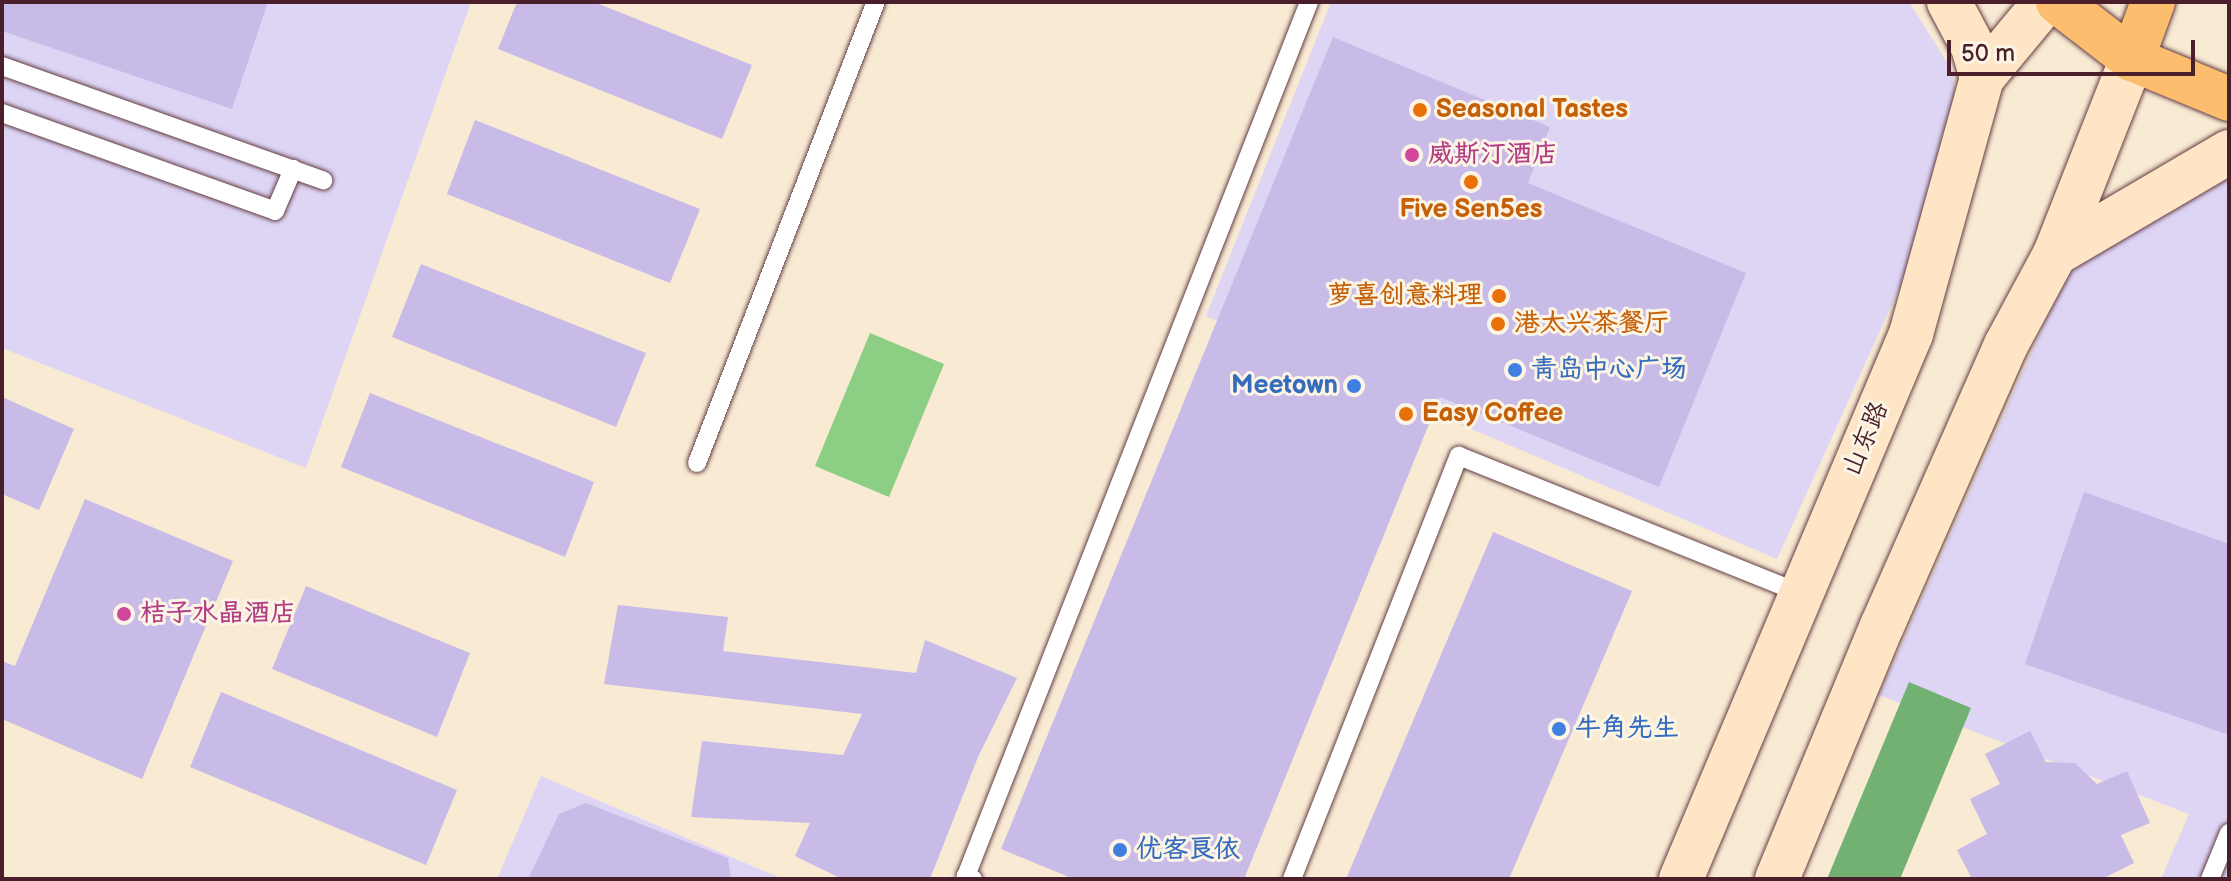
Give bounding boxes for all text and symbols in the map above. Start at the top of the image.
scale bar [1951,24,2199,74]
text: 50 m [1961,39,2015,68]
place label: Seasonal Tastes [1436,94,1628,126]
marker: Seasonal Tastes [1411,101,1429,119]
place label: 威斯汀酒店 [1428,139,1558,171]
marker: 威斯汀酒店 [1403,146,1421,164]
marker: Five Sen5es [1462,173,1480,191]
place label: Five Sen5es [1399,194,1543,226]
place label: 萝喜创意料理 [1327,280,1483,312]
marker: 萝喜创意料理 [1490,287,1508,305]
place label: 港太兴茶餐厅 [1514,308,1670,340]
marker: 港太兴茶餐厅 [1489,315,1507,333]
place label: 青岛中心广场 [1531,354,1687,386]
marker: 青岛中心广场 [1506,361,1524,379]
place label: Meetown [1231,370,1338,402]
marker: Meetown [1345,377,1363,395]
street label: 山东路 [1836,397,1896,481]
place label: Easy Coffee [1422,398,1564,430]
marker: Easy Coffee [1397,405,1415,423]
place label: 桔子水晶酒店 [140,598,296,630]
marker: 桔子水晶酒店 [115,605,133,623]
place label: 牛角先生 [1575,713,1679,745]
marker: 牛角先生 [1550,720,1568,738]
place label: 优客良依 [1136,834,1240,866]
marker: 优客良依 [1111,841,1129,859]

